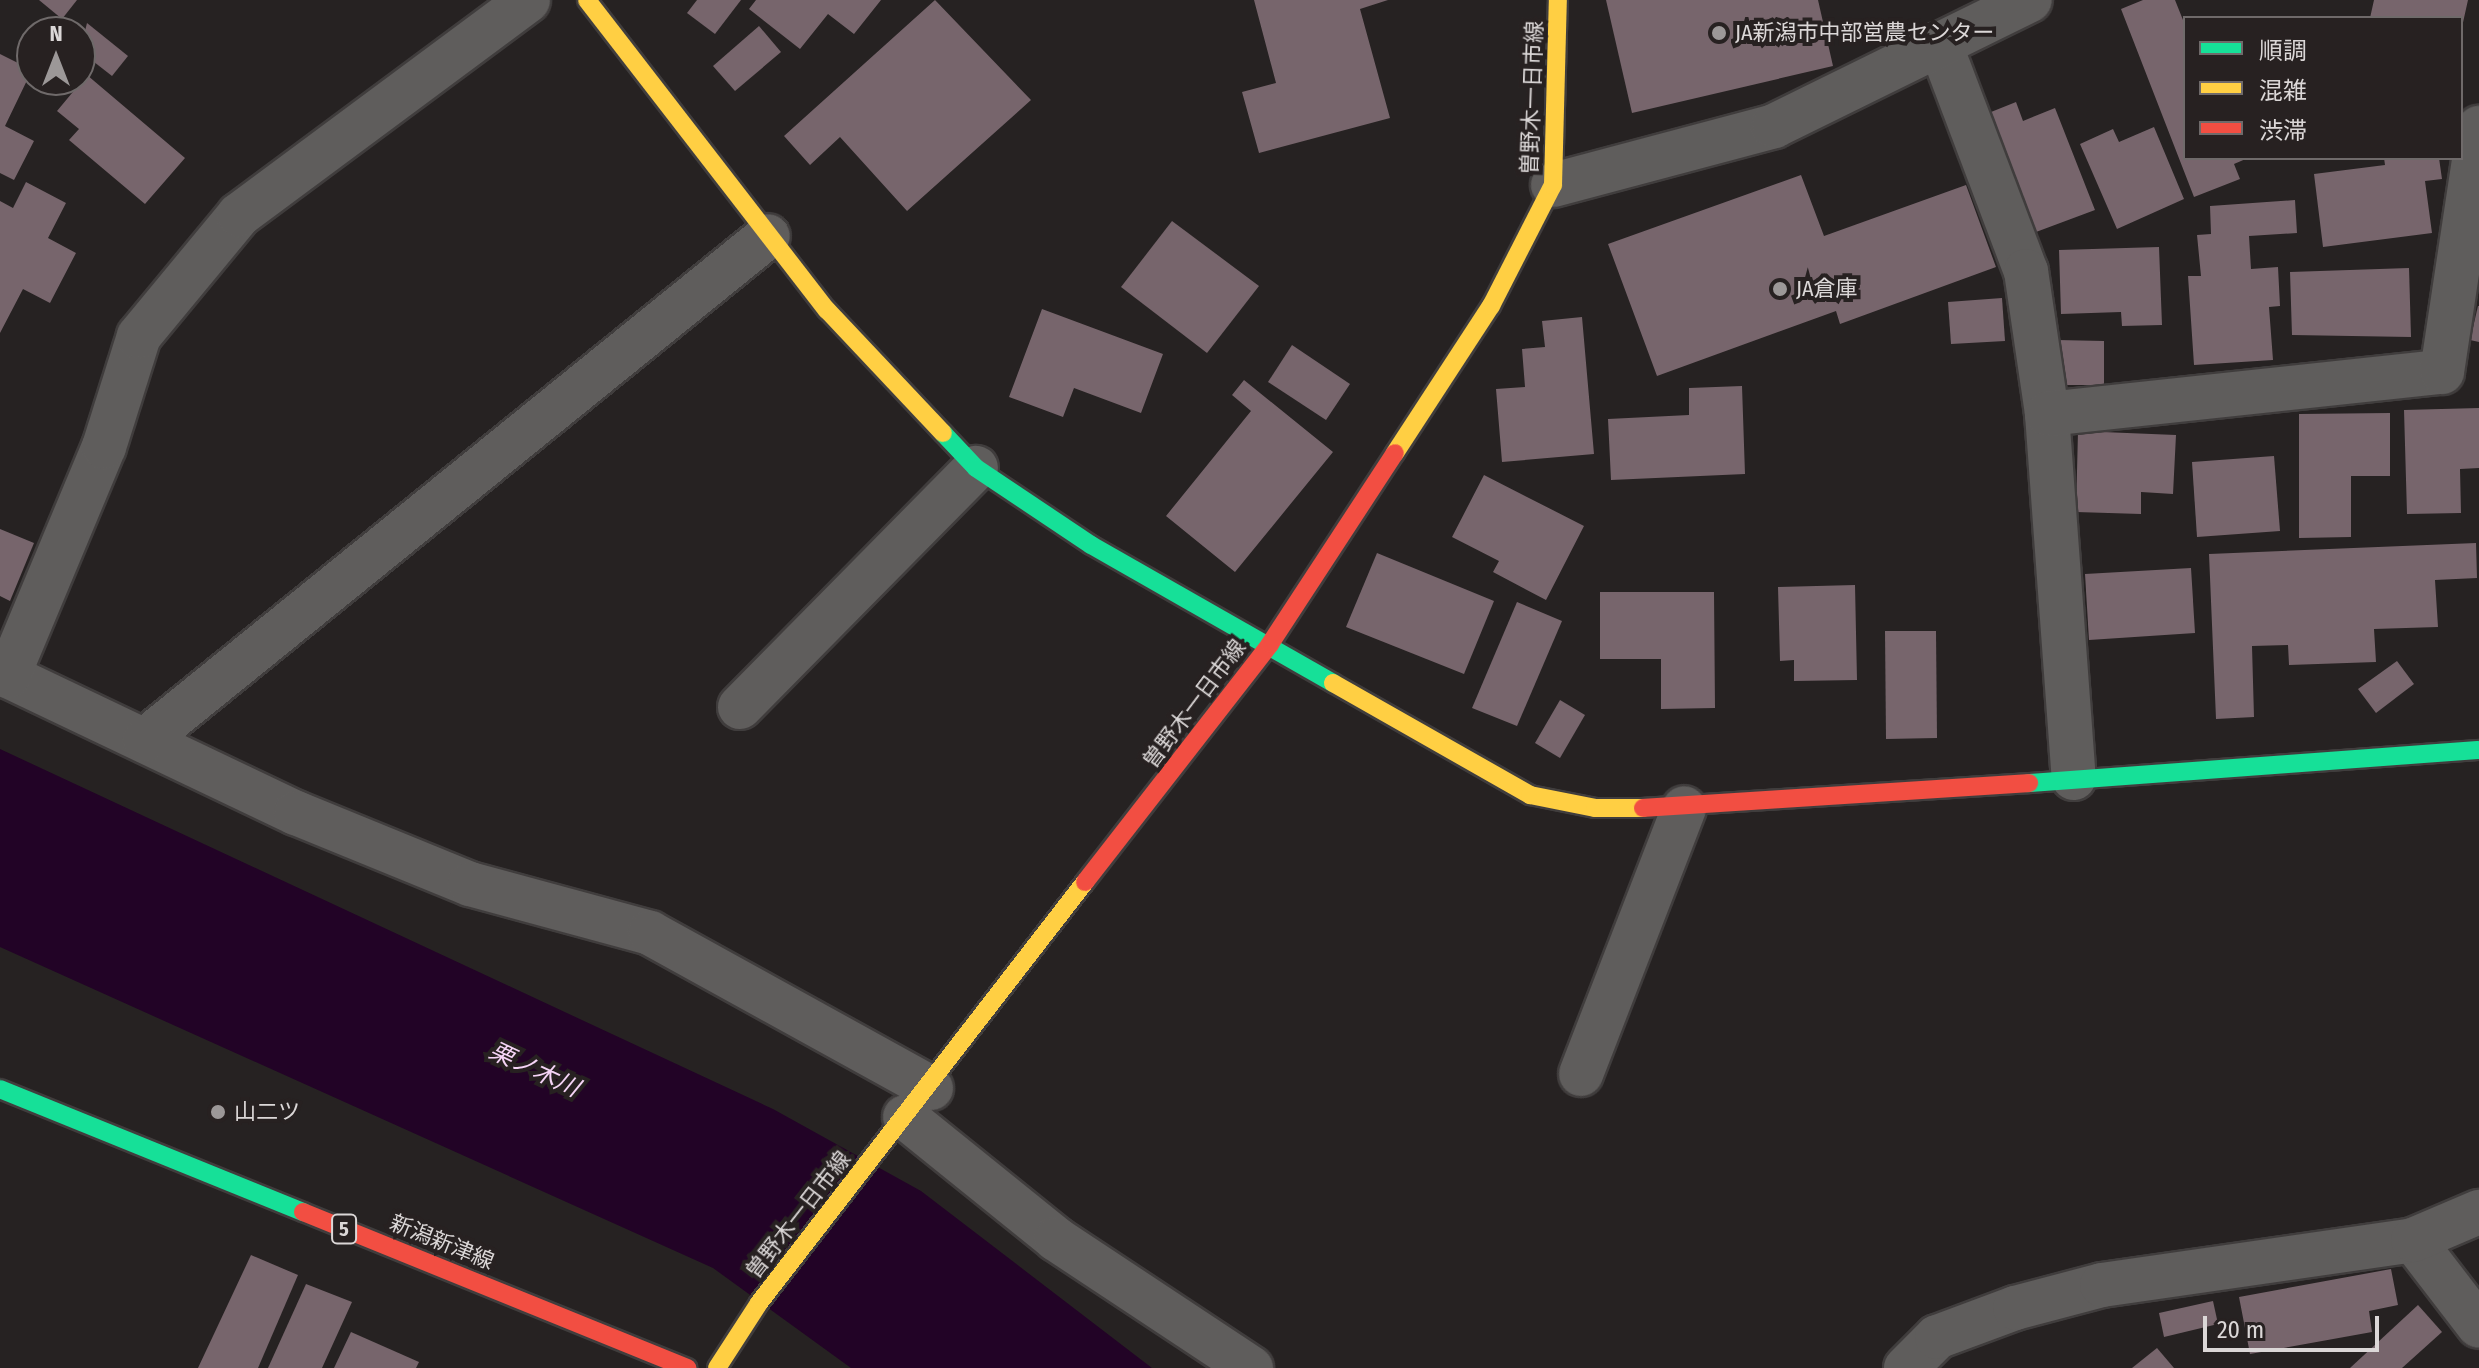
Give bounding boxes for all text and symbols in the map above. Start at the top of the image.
north arrow [16,16,96,96]
legend [2183,16,2463,160]
text: N [49,20,63,47]
place label: JA新潟市中部営農センター [1735,20,1995,46]
street label: 曽野木一日市線 [1516,21,1548,175]
marker: JA新潟市中部営農センター [1710,24,1728,42]
text: 順調 [2259,37,2307,65]
text: 混雑 [2259,77,2307,105]
text: 渋滞 [2259,117,2307,145]
place label: JA倉庫 [1796,276,1858,302]
marker: JA倉庫 [1771,280,1789,298]
street label: 曽野木一日市線 [1137,635,1251,773]
water label: 栗ノ木川 [484,1037,584,1103]
place label: 山二ツ [234,1099,300,1125]
marker: 山二ツ [209,1103,227,1121]
street label: 曽野木一日市線 [740,1146,856,1284]
street label: 新潟新津線 [386,1209,498,1275]
road number: 5 [330,1213,358,1245]
scale bar [2207,1300,2383,1350]
text: 20 m [2217,1316,2264,1344]

